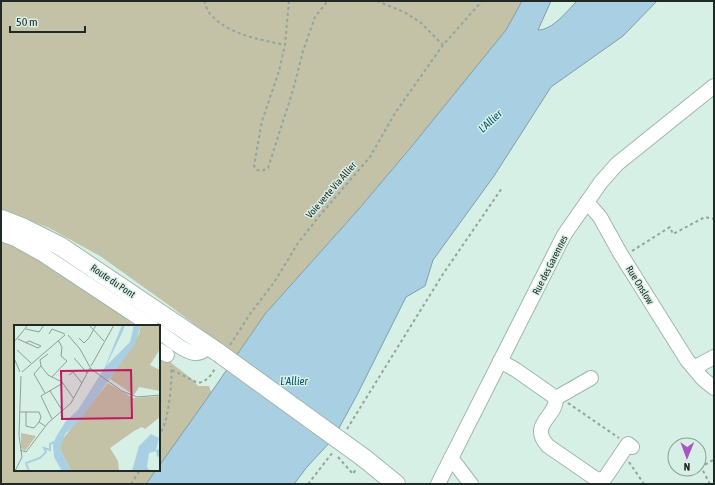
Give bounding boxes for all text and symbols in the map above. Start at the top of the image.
scale bar [10,8,85,34]
text: 50 m [16,15,38,29]
water label: L'Allier [476,107,505,135]
street label: Voie verte Via Allier [304,159,359,220]
street label: Rue des Garennes [530,233,570,297]
street label: Route du Pont [89,262,137,300]
street label: Rue Onslow [624,264,656,306]
inset map [14,325,160,471]
water label: L'Allier [280,375,309,387]
north arrow [667,437,707,477]
text: N [683,461,690,473]

